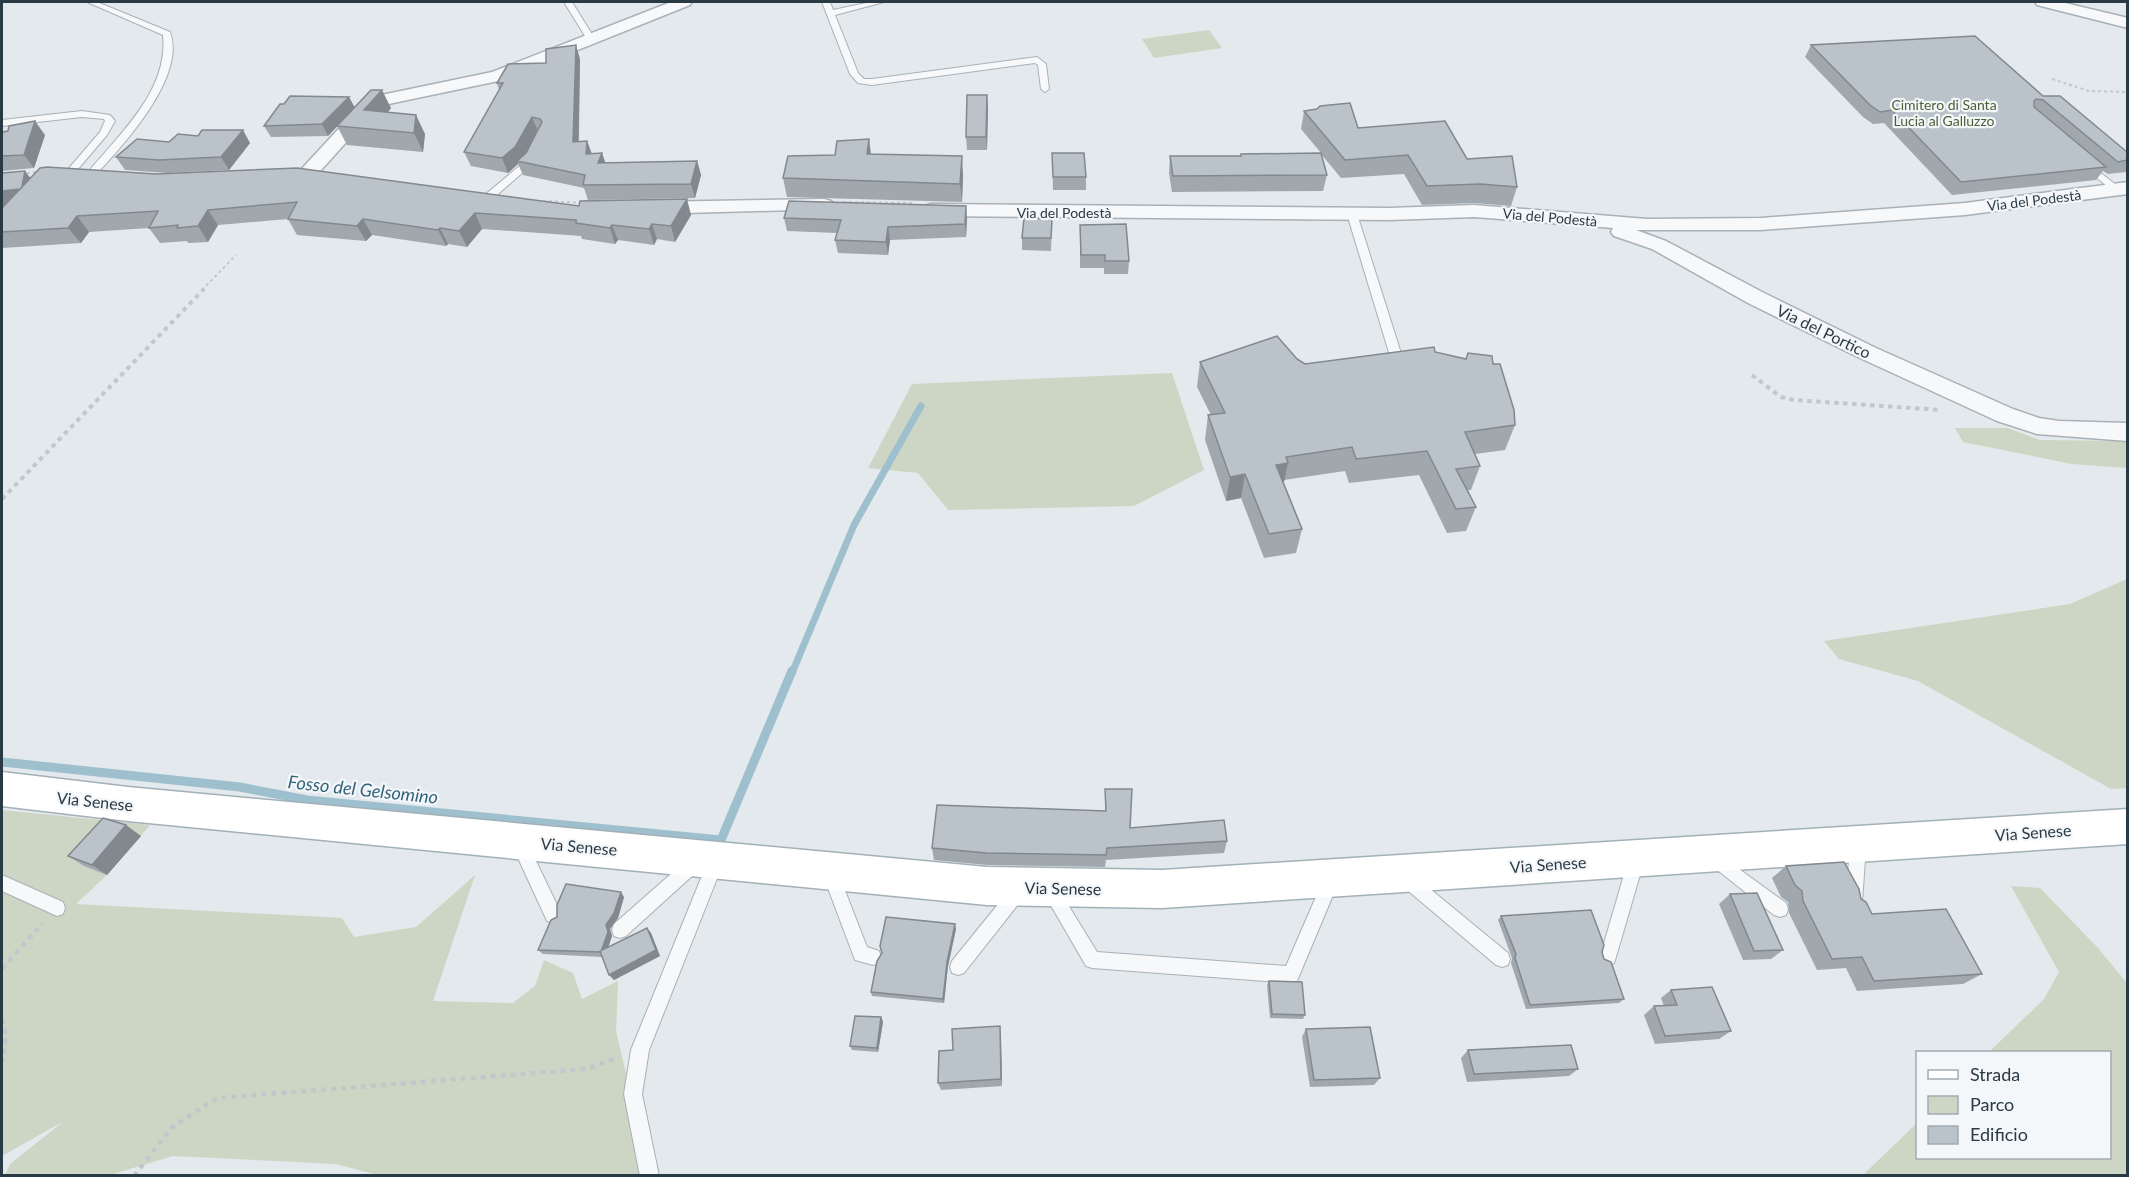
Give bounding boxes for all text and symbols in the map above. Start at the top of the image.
park label: Cimitero di Santa Lucia al Galluzzo [1891,96,1997,129]
street label: Via del Podestà [1986,186,2082,214]
street label: Via del Podestà [1017,204,1111,221]
street label: Via del Podestà [1502,204,1598,230]
street label: Via del Portico [1774,300,1874,362]
water label: Fosso del Gelsomino [287,770,439,808]
street label: Via Senese [56,788,134,814]
street label: Via Senese [1994,820,2072,844]
street label: Via Senese [540,833,618,859]
street label: Via Senese [1509,852,1587,876]
street label: Via Senese [1025,878,1101,898]
legend [1916,1051,2111,1159]
text: Strada [1970,1063,2020,1085]
text: Parco [1970,1093,2014,1115]
text: Edificio [1970,1123,2028,1145]

